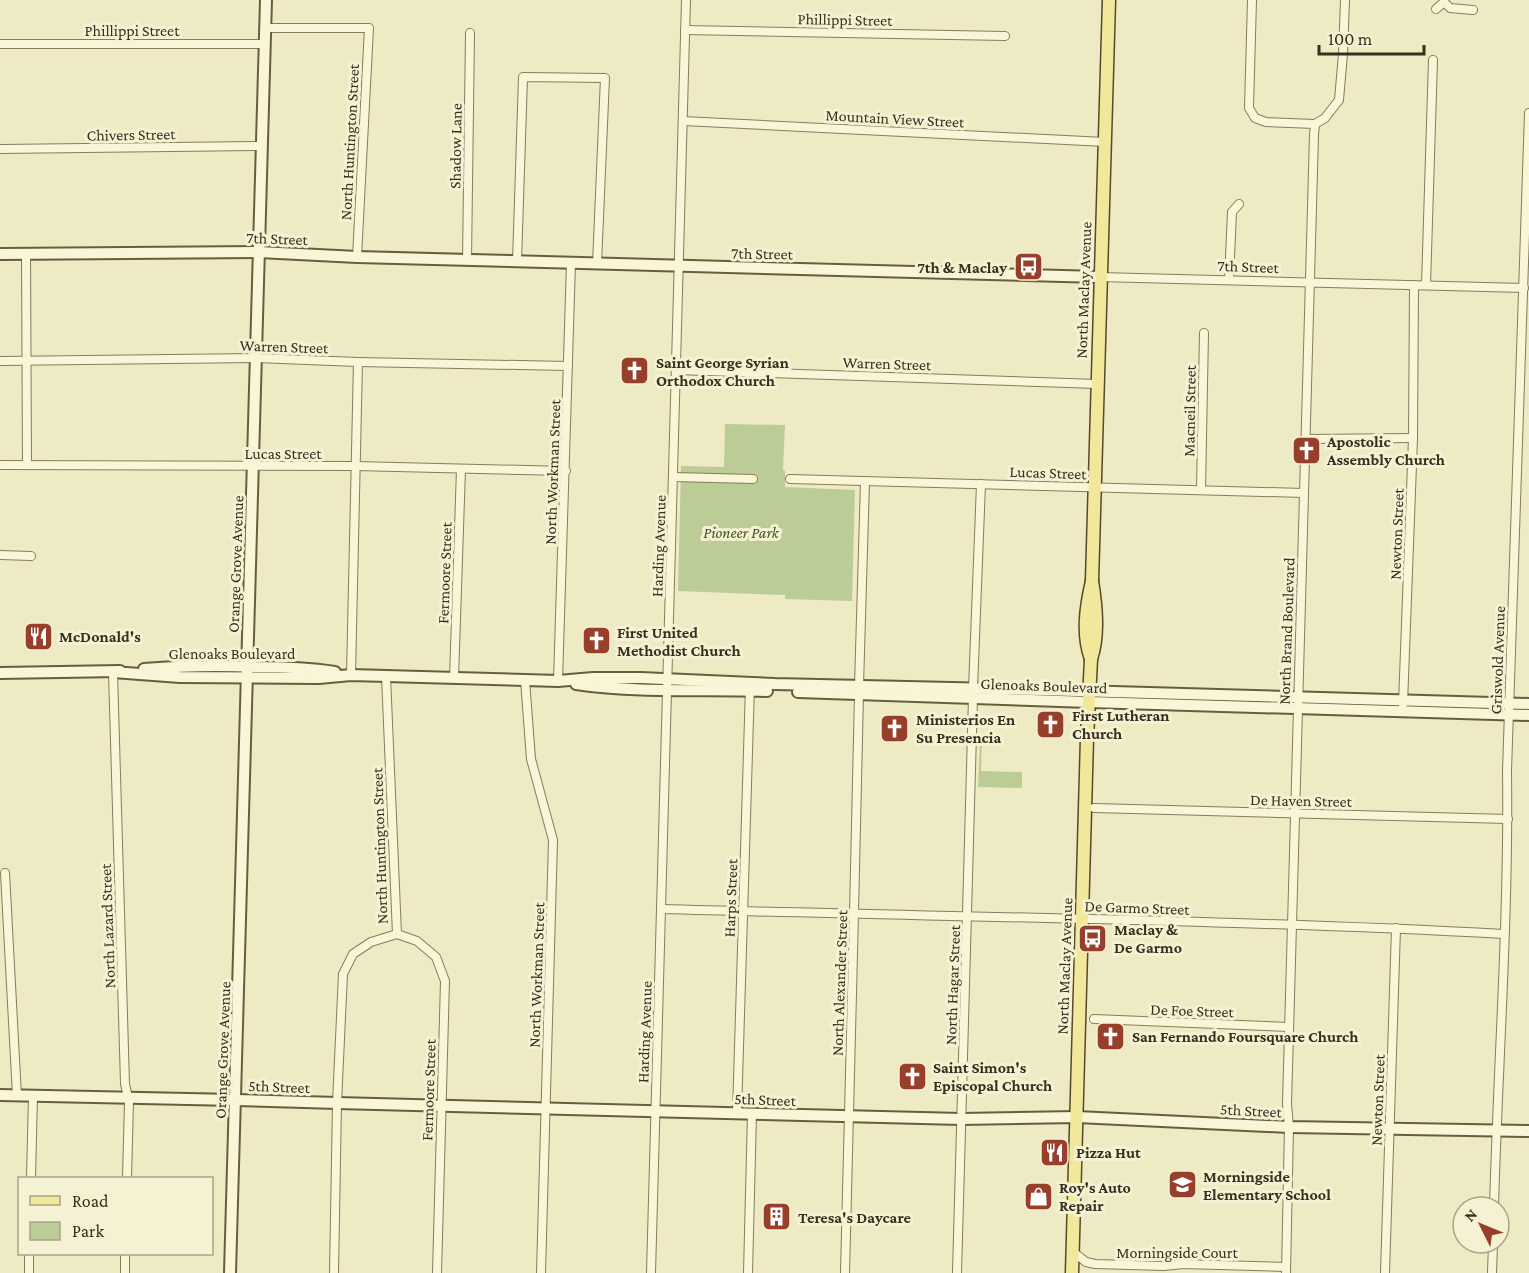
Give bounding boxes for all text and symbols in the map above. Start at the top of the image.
street label: Phillippi Street [797,10,893,30]
scale bar [1319,18,1424,56]
street label: Phillippi Street [85,22,180,40]
text: 100 m [1328,29,1373,49]
street label: North Huntington Street [337,63,363,221]
street label: Shadow Lane [446,103,465,189]
street label: Mountain View Street [825,106,966,131]
street label: Chivers Street [86,125,176,144]
street label: North Maclay Avenue [1073,221,1095,359]
street label: 7th Street [246,229,309,248]
street label: 7th Street [731,244,794,263]
bus stop icon: 7th & Maclay [1012,251,1044,283]
street label: 7th Street [1217,257,1280,276]
place label: 7th & Maclay [917,259,1007,276]
street label: Warren Street [239,336,329,357]
street label: Warren Street [842,353,932,374]
place label: Saint George Syrian Orthodox Church [656,354,789,389]
church icon: Saint George Syrian Orthodox Church [619,355,651,387]
street label: Macneil Street [1180,364,1199,457]
street label: North Workman Street [541,398,564,545]
place label: Apostolic Assembly Church [1326,433,1445,468]
church icon: Apostolic Assembly Church [1290,434,1322,466]
street label: Lucas Street [244,445,322,462]
street label: Lucas Street [1009,463,1088,482]
street label: Newton Street [1386,487,1407,580]
street label: Orange Grove Avenue [225,495,247,633]
street label: Harding Avenue [648,495,670,597]
street label: Fermoore Street [434,521,455,624]
park label: Pioneer Park [703,524,780,541]
street label: North Brand Boulevard [1275,557,1298,705]
street label: Griswold Avenue [1487,605,1508,715]
restaurant icon: McDonald's [22,620,54,652]
place label: First United Methodist Church [617,624,741,659]
church icon: First United Methodist Church [580,625,612,657]
place label: McDonald's [59,628,141,645]
street label: Glenoaks Boulevard [169,645,296,662]
street label: Glenoaks Boulevard [980,675,1108,696]
place label: First Lutheran Church [1072,707,1169,742]
church icon: First Lutheran Church [1035,708,1067,740]
place label: Ministerios En Su Presencia [916,711,1015,746]
church icon: Ministerios En Su Presencia [879,712,911,744]
street label: North Huntington Street [368,767,392,924]
street label: De Haven Street [1250,791,1353,810]
street label: Harps Street [721,858,741,938]
street label: North Lazard Street [97,863,118,989]
street label: North Maclay Avenue [1054,897,1076,1035]
street label: De Garmo Street [1084,897,1191,918]
street label: North Workman Street [525,901,548,1048]
street label: North Alexander Street [828,909,851,1056]
place label: Maclay & De Garmo [1114,921,1182,956]
bus stop icon: Maclay & De Garmo [1077,922,1109,954]
street label: North Hagar Street [942,924,964,1045]
street label: Orange Grove Avenue [212,981,234,1119]
street label: Harding Avenue [634,981,656,1083]
street label: De Foe Street [1150,1001,1235,1020]
church icon: San Fernando Foursquare Church [1095,1020,1127,1052]
place label: San Fernando Foursquare Church [1132,1028,1358,1045]
street label: Fermoore Street [418,1038,439,1141]
street label: Newton Street [1367,1053,1388,1146]
place label: Saint Simon's Episcopal Church [933,1059,1052,1094]
church icon: Saint Simon's Episcopal Church [896,1060,928,1092]
street label: 5th Street [248,1077,311,1096]
street label: 5th Street [734,1090,797,1109]
street label: 5th Street [1220,1100,1283,1121]
restaurant icon: Pizza Hut [1039,1136,1071,1168]
place label: Pizza Hut [1076,1144,1141,1161]
place label: Morningside Elementary School [1203,1168,1331,1203]
school or university icon: Morningside Elementary School [1166,1169,1198,1201]
legend [18,1177,213,1255]
place label: Roy's Auto Repair [1059,1179,1131,1214]
shop icon: Roy's Auto Repair [1022,1180,1054,1212]
text: Road [72,1191,109,1211]
north arrow [1451,1195,1511,1255]
building icon: Teresa's Daycare [761,1201,793,1233]
text: N [1460,1205,1480,1225]
place label: Teresa's Daycare [798,1209,911,1226]
text: Park [72,1221,104,1241]
street label: Morningside Court [1116,1244,1239,1262]

